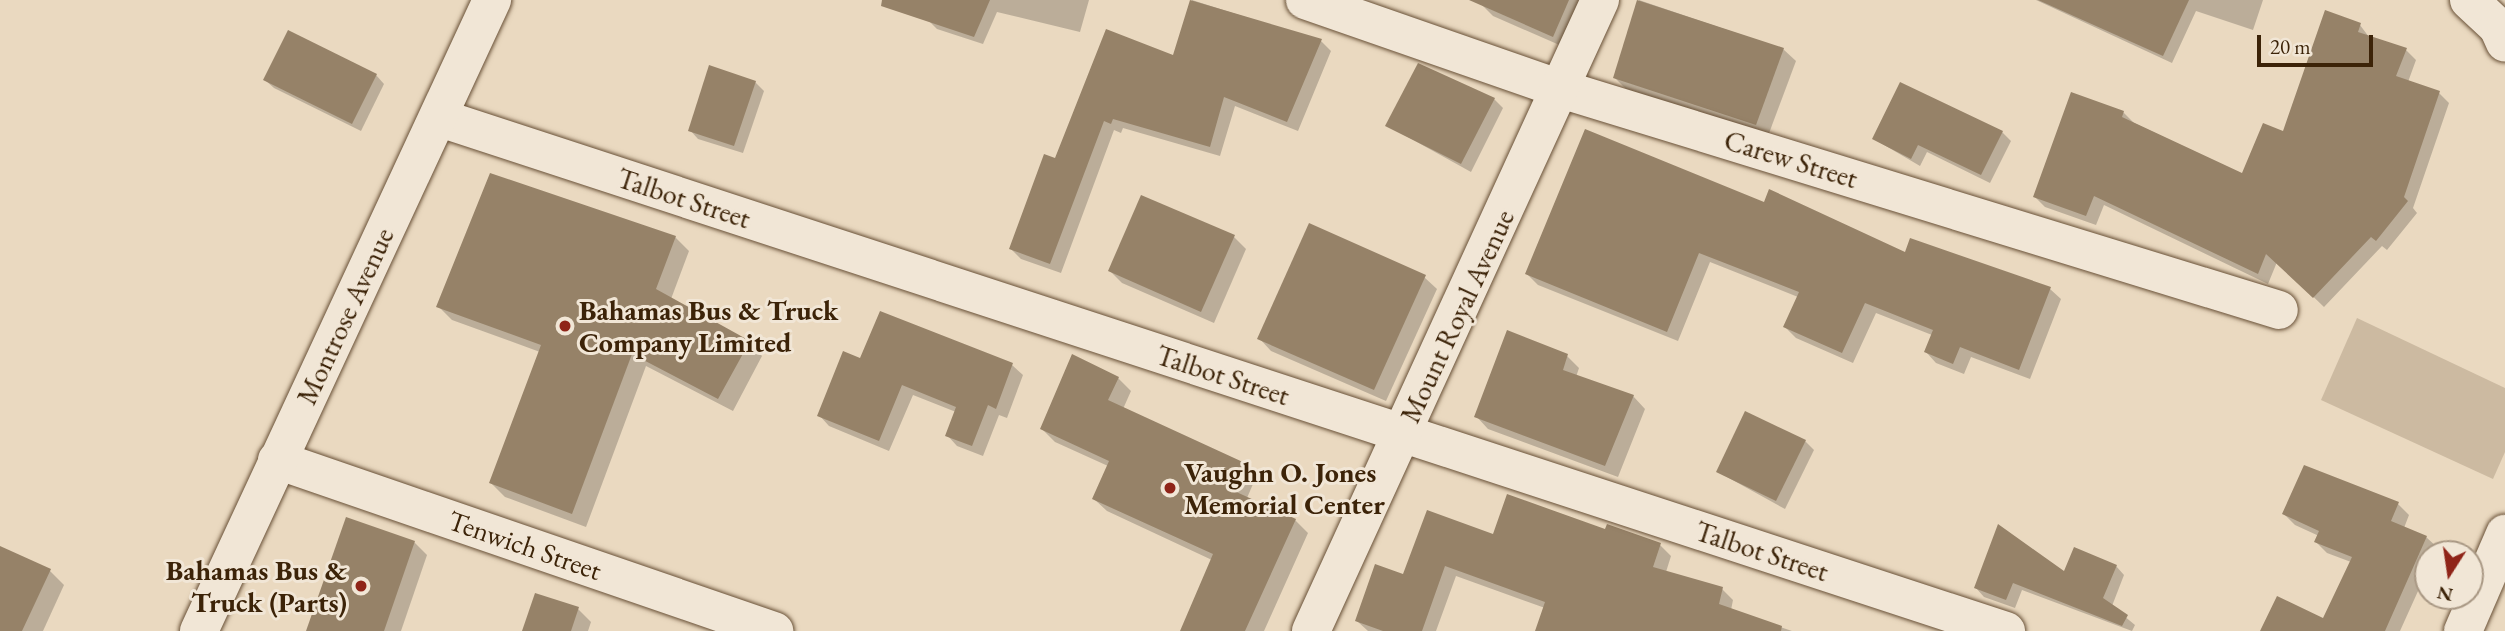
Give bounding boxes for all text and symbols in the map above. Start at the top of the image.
scale bar [2260,21,2376,65]
text: 20 m [2270,33,2311,60]
street label: Carew Street [1720,123,1862,195]
street label: Talbot Street [613,161,755,235]
street label: Mount Royal Avenue [1393,204,1521,428]
street label: Montrose Avenue [289,222,401,410]
place label: Bahamas Bus & Truck Company Limited [579,293,838,359]
marker: Bahamas Bus & Truck Company Limited [557,318,573,334]
street label: Talbot Street [1152,338,1294,412]
place label: Vaughn O. Jones Memorial Center [1184,455,1385,521]
marker: Vaughn O. Jones Memorial Center [1162,480,1178,496]
street label: Tenwich Street [444,503,606,587]
street label: Talbot Street [1691,514,1833,588]
north arrow [2414,540,2484,610]
place label: Bahamas Bus & Truck (Parts) [166,553,347,619]
marker: Bahamas Bus & Truck (Parts) [353,578,369,594]
text: N [2435,580,2455,608]

